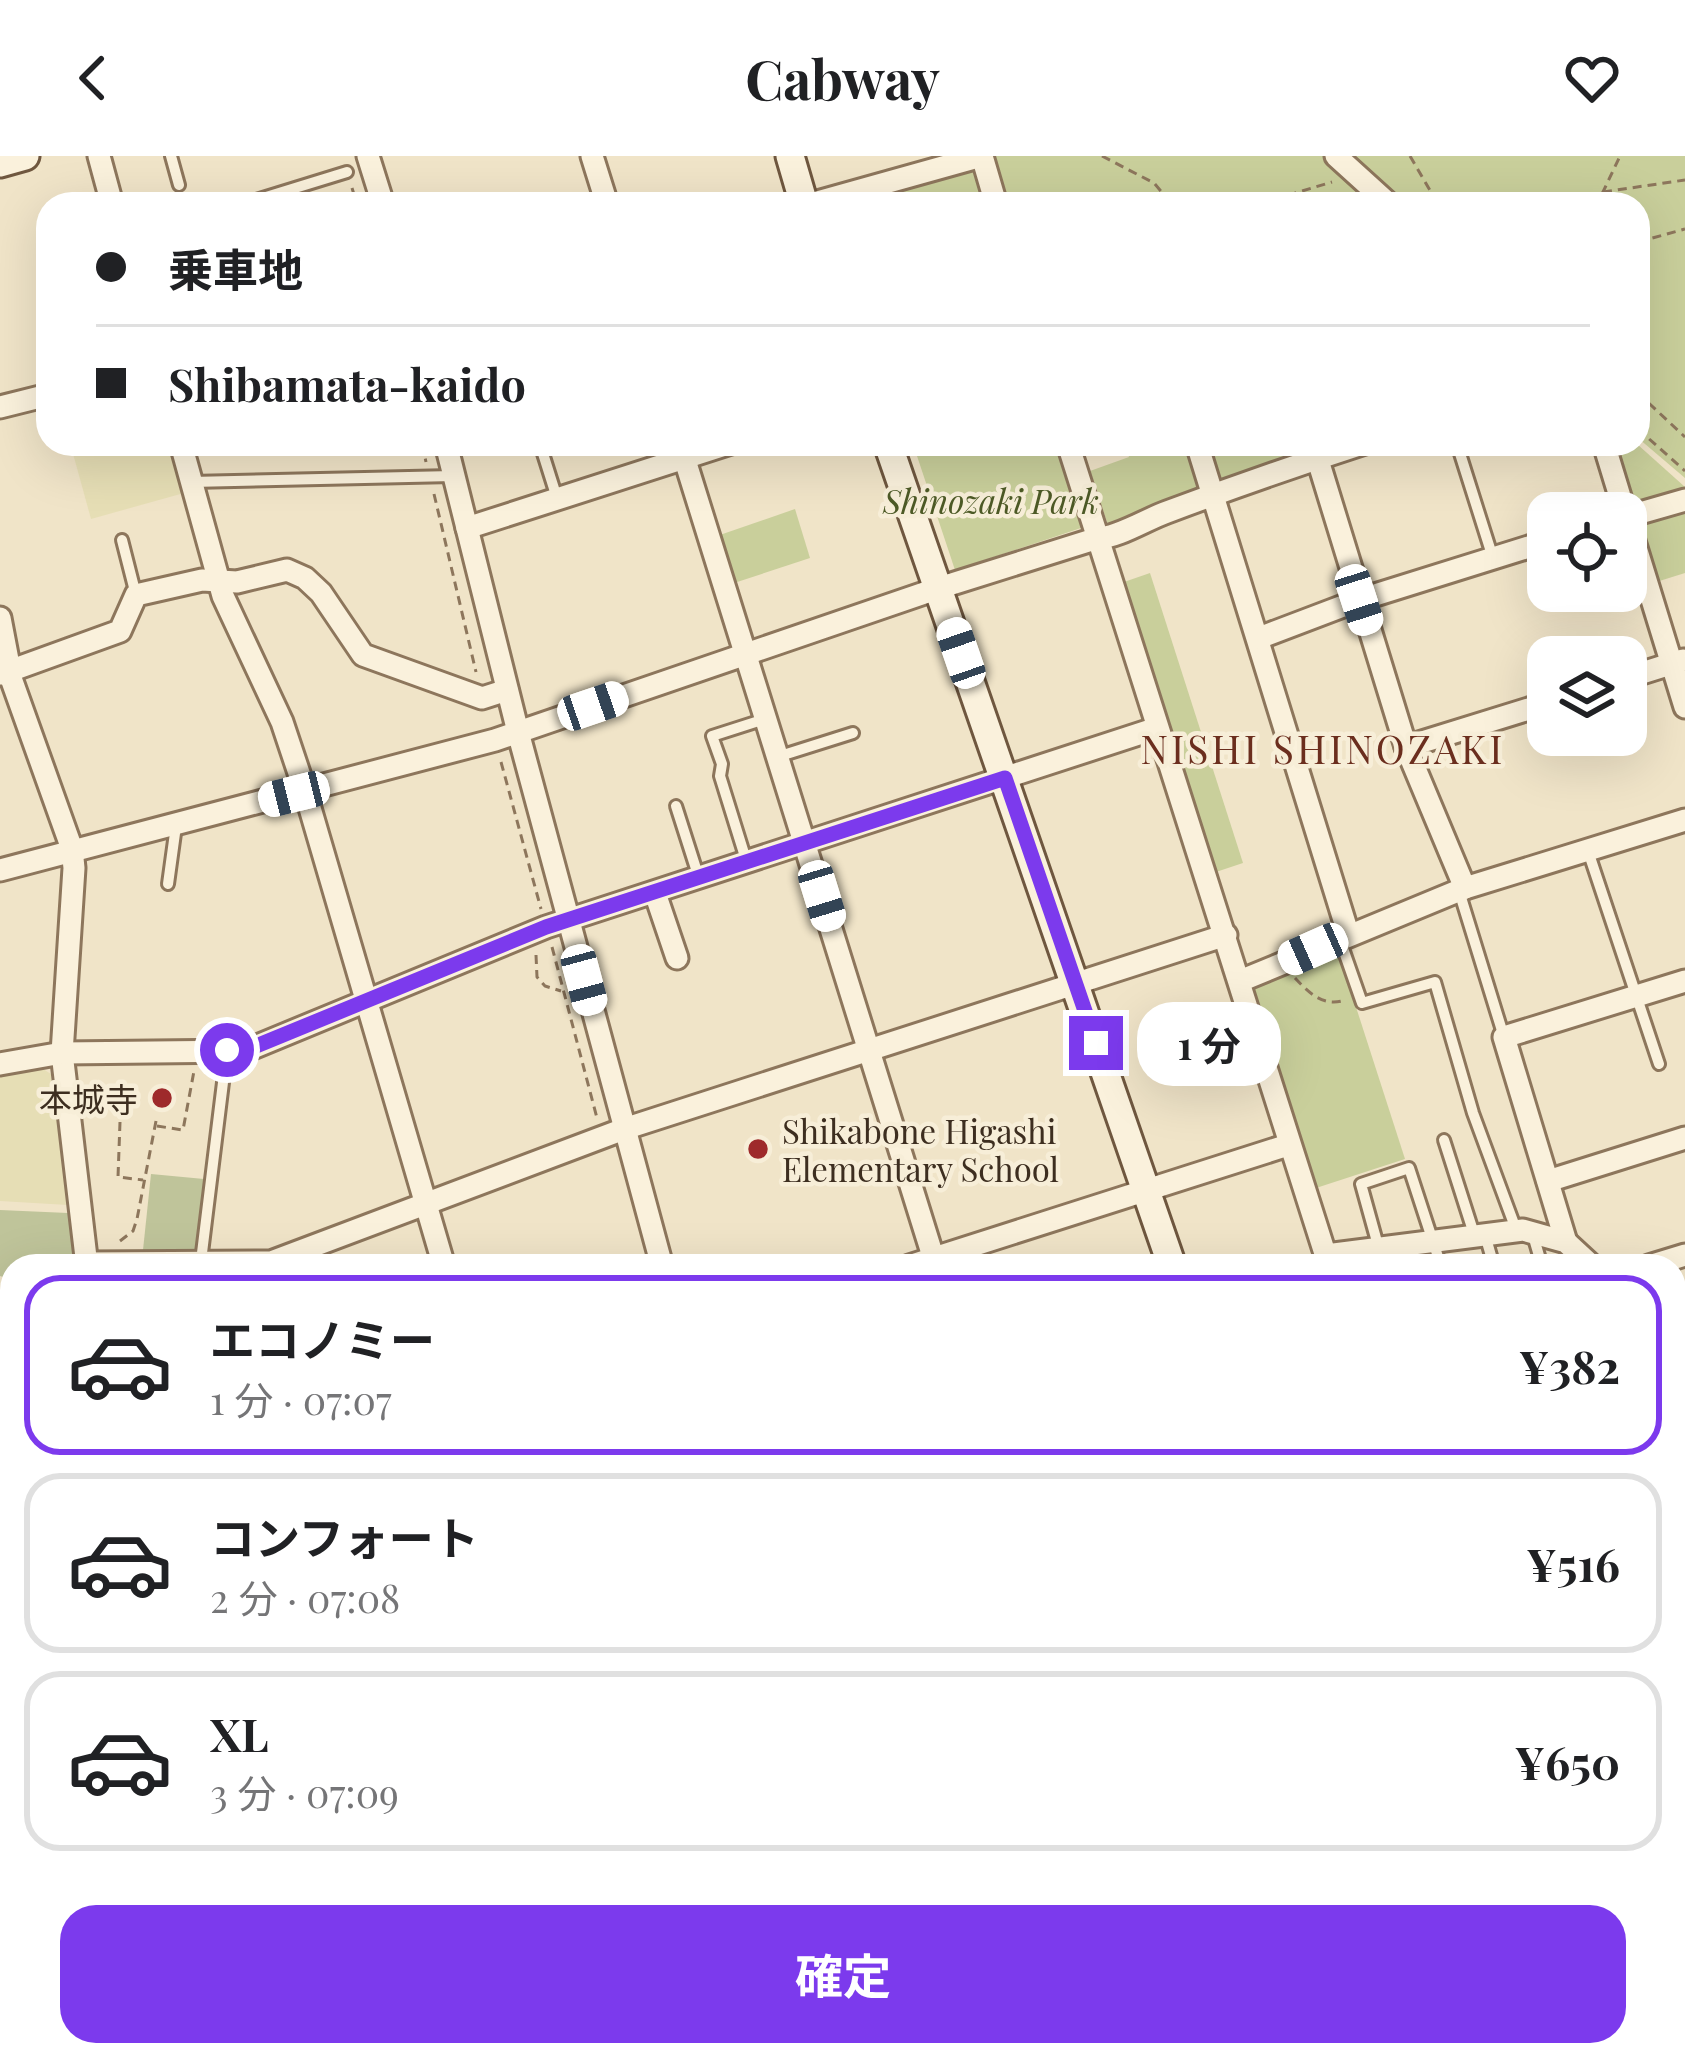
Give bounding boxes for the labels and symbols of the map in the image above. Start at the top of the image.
park label: Shinozaki Park [882,478,1099,522]
car [1331,560,1387,640]
car [932,613,990,693]
car [553,677,633,735]
district label: NISHI SHINOZAKI [1141,722,1505,774]
car [255,768,333,820]
car [794,856,850,936]
car [1273,918,1353,980]
car [557,941,611,1019]
callout: 1 分 [1138,1001,1282,1085]
route end [1069,1016,1123,1070]
route start [200,1023,254,1077]
place label: 本城寺 [39,1076,138,1120]
marker: 本城寺 [149,1085,175,1111]
place label: Shikabone Higashi Elementary School [782,1108,1059,1190]
marker: Shikabone Higashi Elementary School [745,1136,771,1162]

